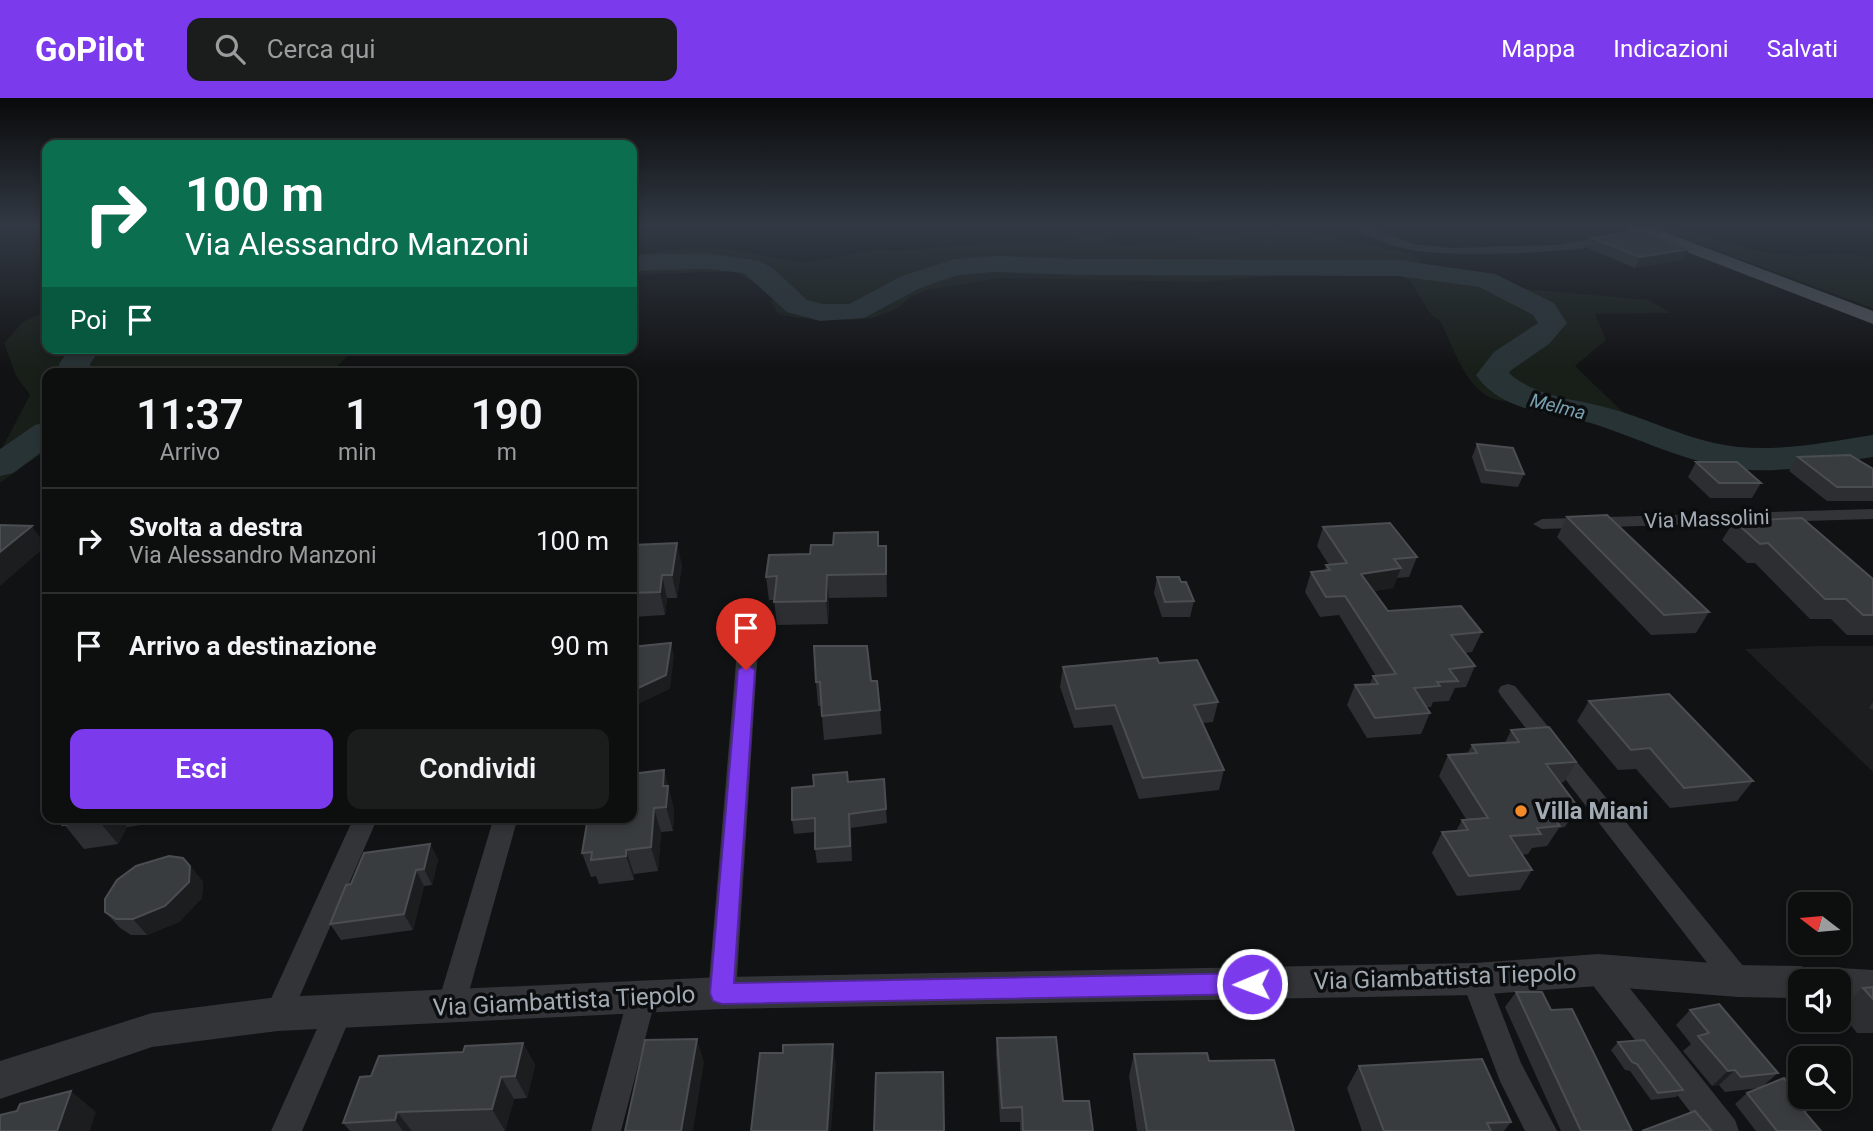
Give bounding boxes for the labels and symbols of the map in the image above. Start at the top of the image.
water label: Melma [1528,388,1588,424]
street label: Via Massolini [1644,505,1770,533]
pin [716,598,776,670]
place label: Villa Miani [1535,797,1649,825]
marker: Villa Miani [1513,803,1529,819]
north arrow [1788,892,1852,956]
position arrow [1215,947,1289,1021]
street label: Via Giambattista Tiepolo [1313,958,1577,996]
street label: Via Giambattista Tiepolo [432,980,696,1022]

